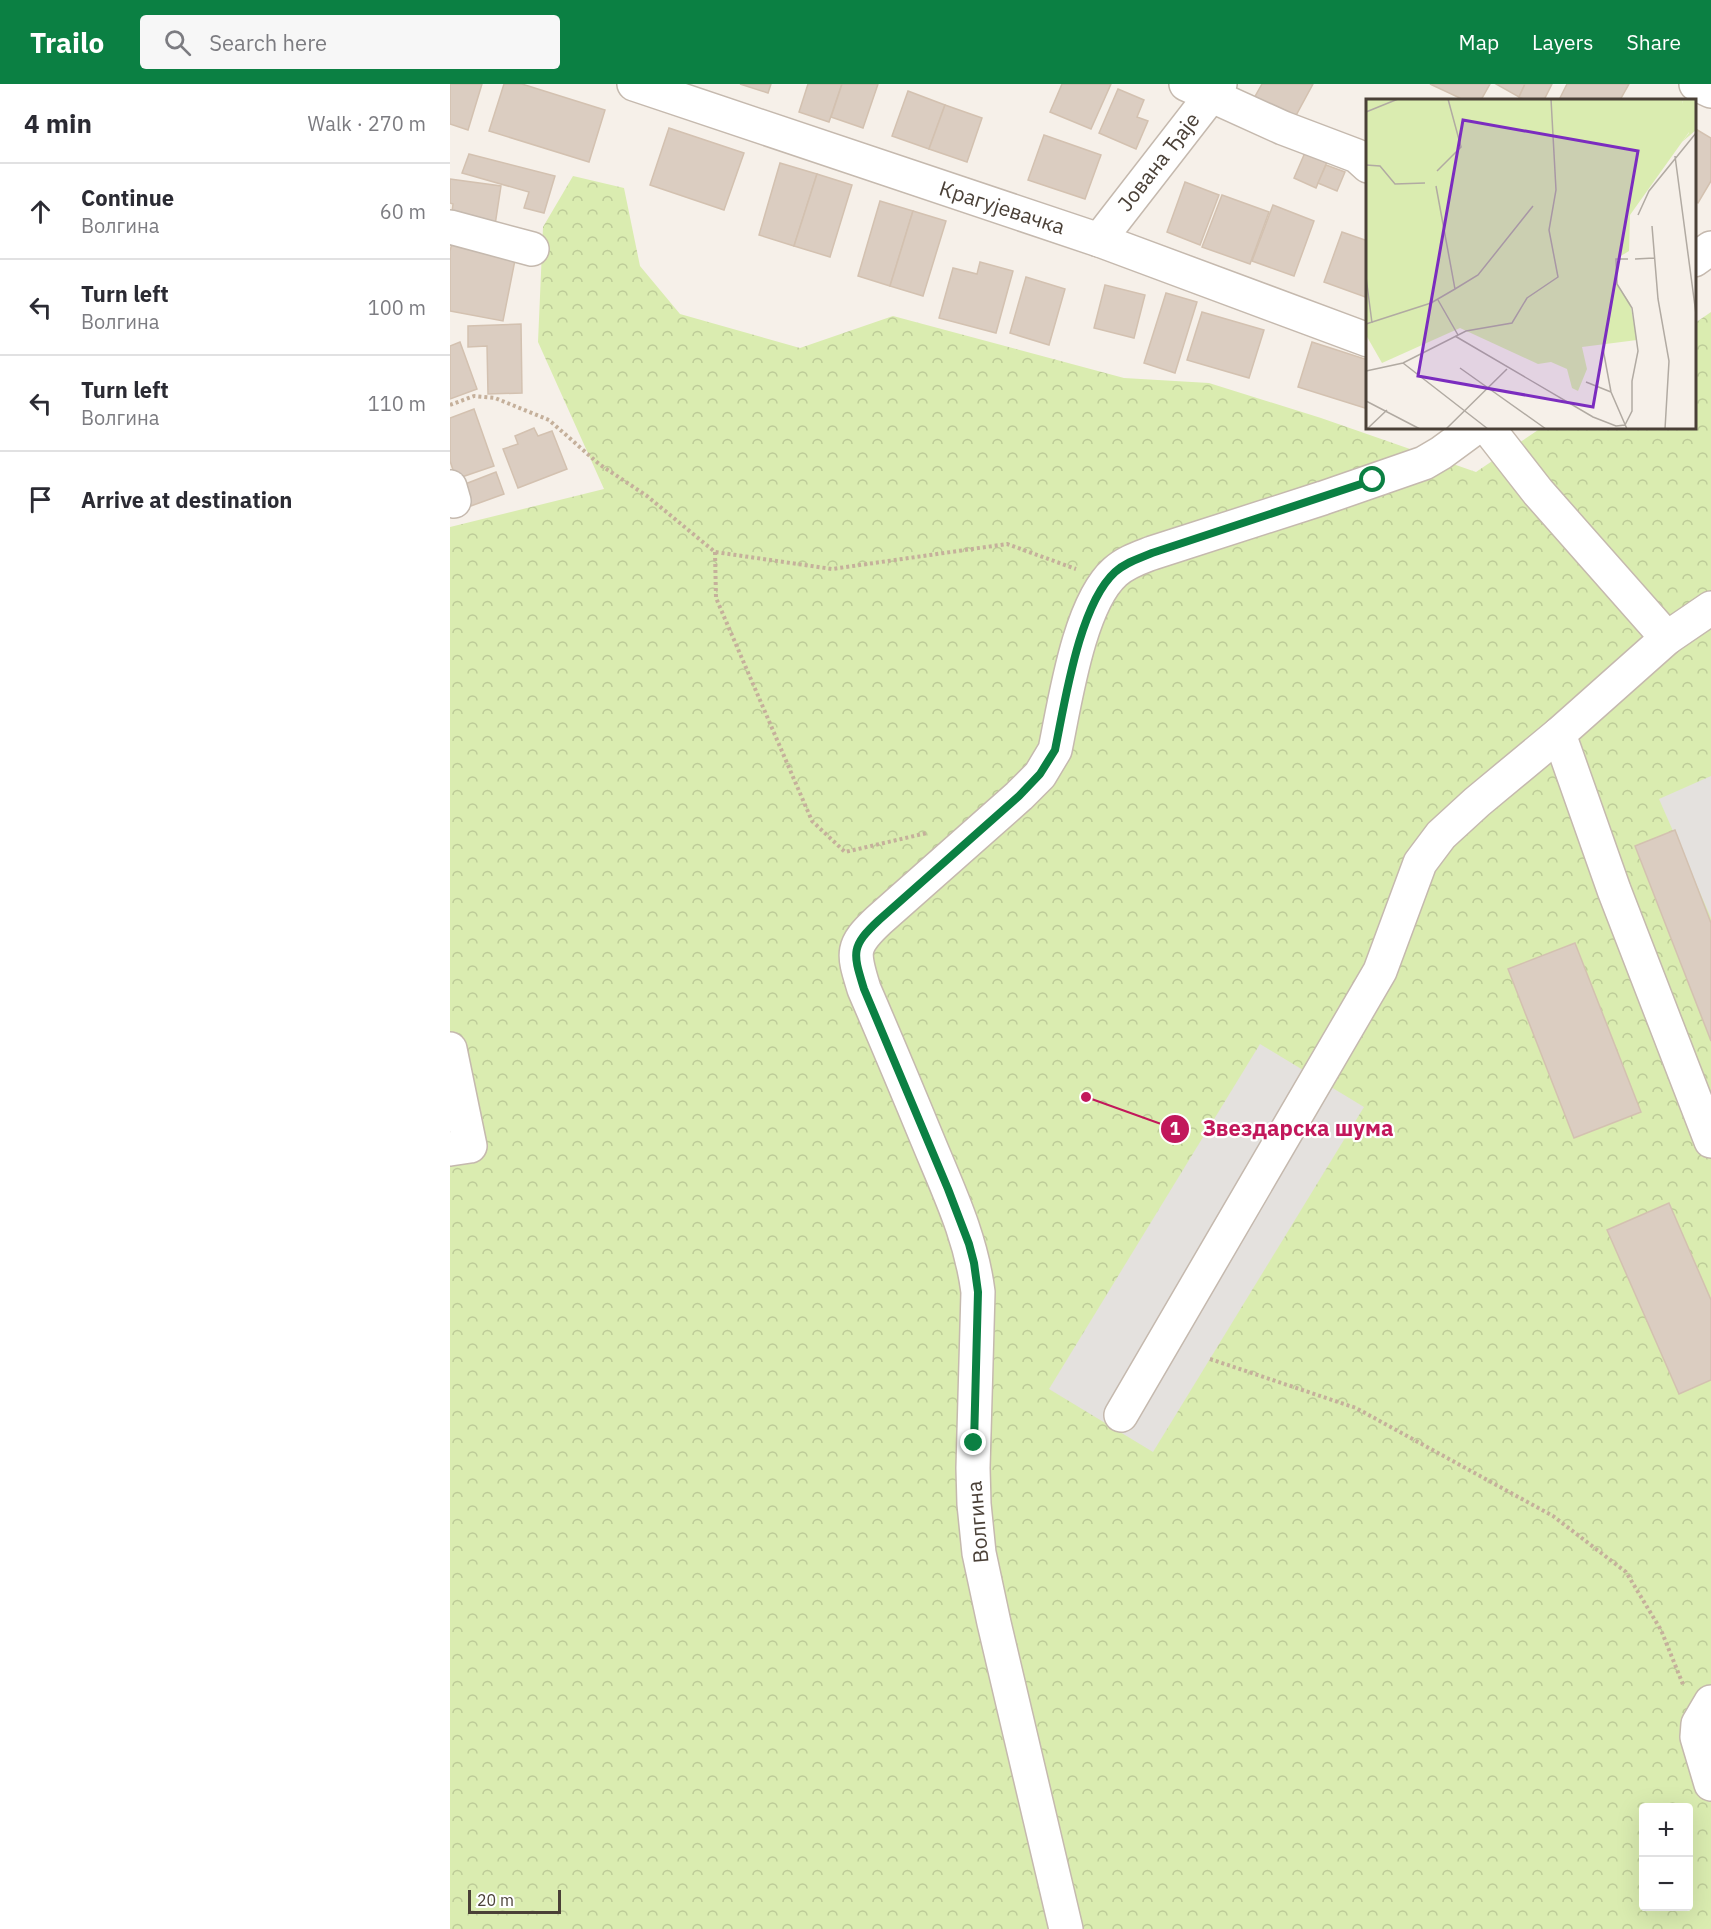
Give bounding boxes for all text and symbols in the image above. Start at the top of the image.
search box [140,15,560,69]
text: Trailo [30,24,104,61]
icon: search [161,26,194,59]
text: Search here [209,28,327,57]
text: Map [1459,28,1499,56]
text: Layers [1532,28,1594,56]
text: Share [1627,28,1681,56]
inset map [1366,99,1696,429]
text: 4 min [24,106,92,140]
street label: Јована Ђаје [1111,106,1206,217]
text: Walk · 270 m [308,110,426,137]
street label: Крагујевачка [936,174,1069,241]
text: Continue [81,183,174,212]
icon: ahead [24,195,57,228]
text: 60 m [380,198,426,225]
text: Волгина [81,212,159,239]
text: Turn left [81,279,169,308]
icon: left [24,291,57,324]
text: 100 m [368,294,426,321]
text: Волгина [81,308,159,335]
text: Turn left [81,375,169,404]
icon: left [24,387,57,420]
text: 110 m [368,390,426,417]
text: Волгина [81,404,159,431]
route start [1359,466,1385,492]
icon: arrive [24,483,57,516]
text: Arrive at destination [81,485,292,514]
callout: Звездарска шума [1160,1109,1405,1149]
text: Звездарска шума [1202,1113,1394,1142]
text: 1 [1170,1117,1181,1140]
route end [960,1429,986,1455]
street label: Волгина [959,1480,995,1564]
map controls [1639,1803,1693,1911]
button: + [1639,1803,1693,1857]
button: − [1639,1857,1693,1911]
scale bar [468,1887,561,1914]
text: 20 m [477,1890,514,1910]

